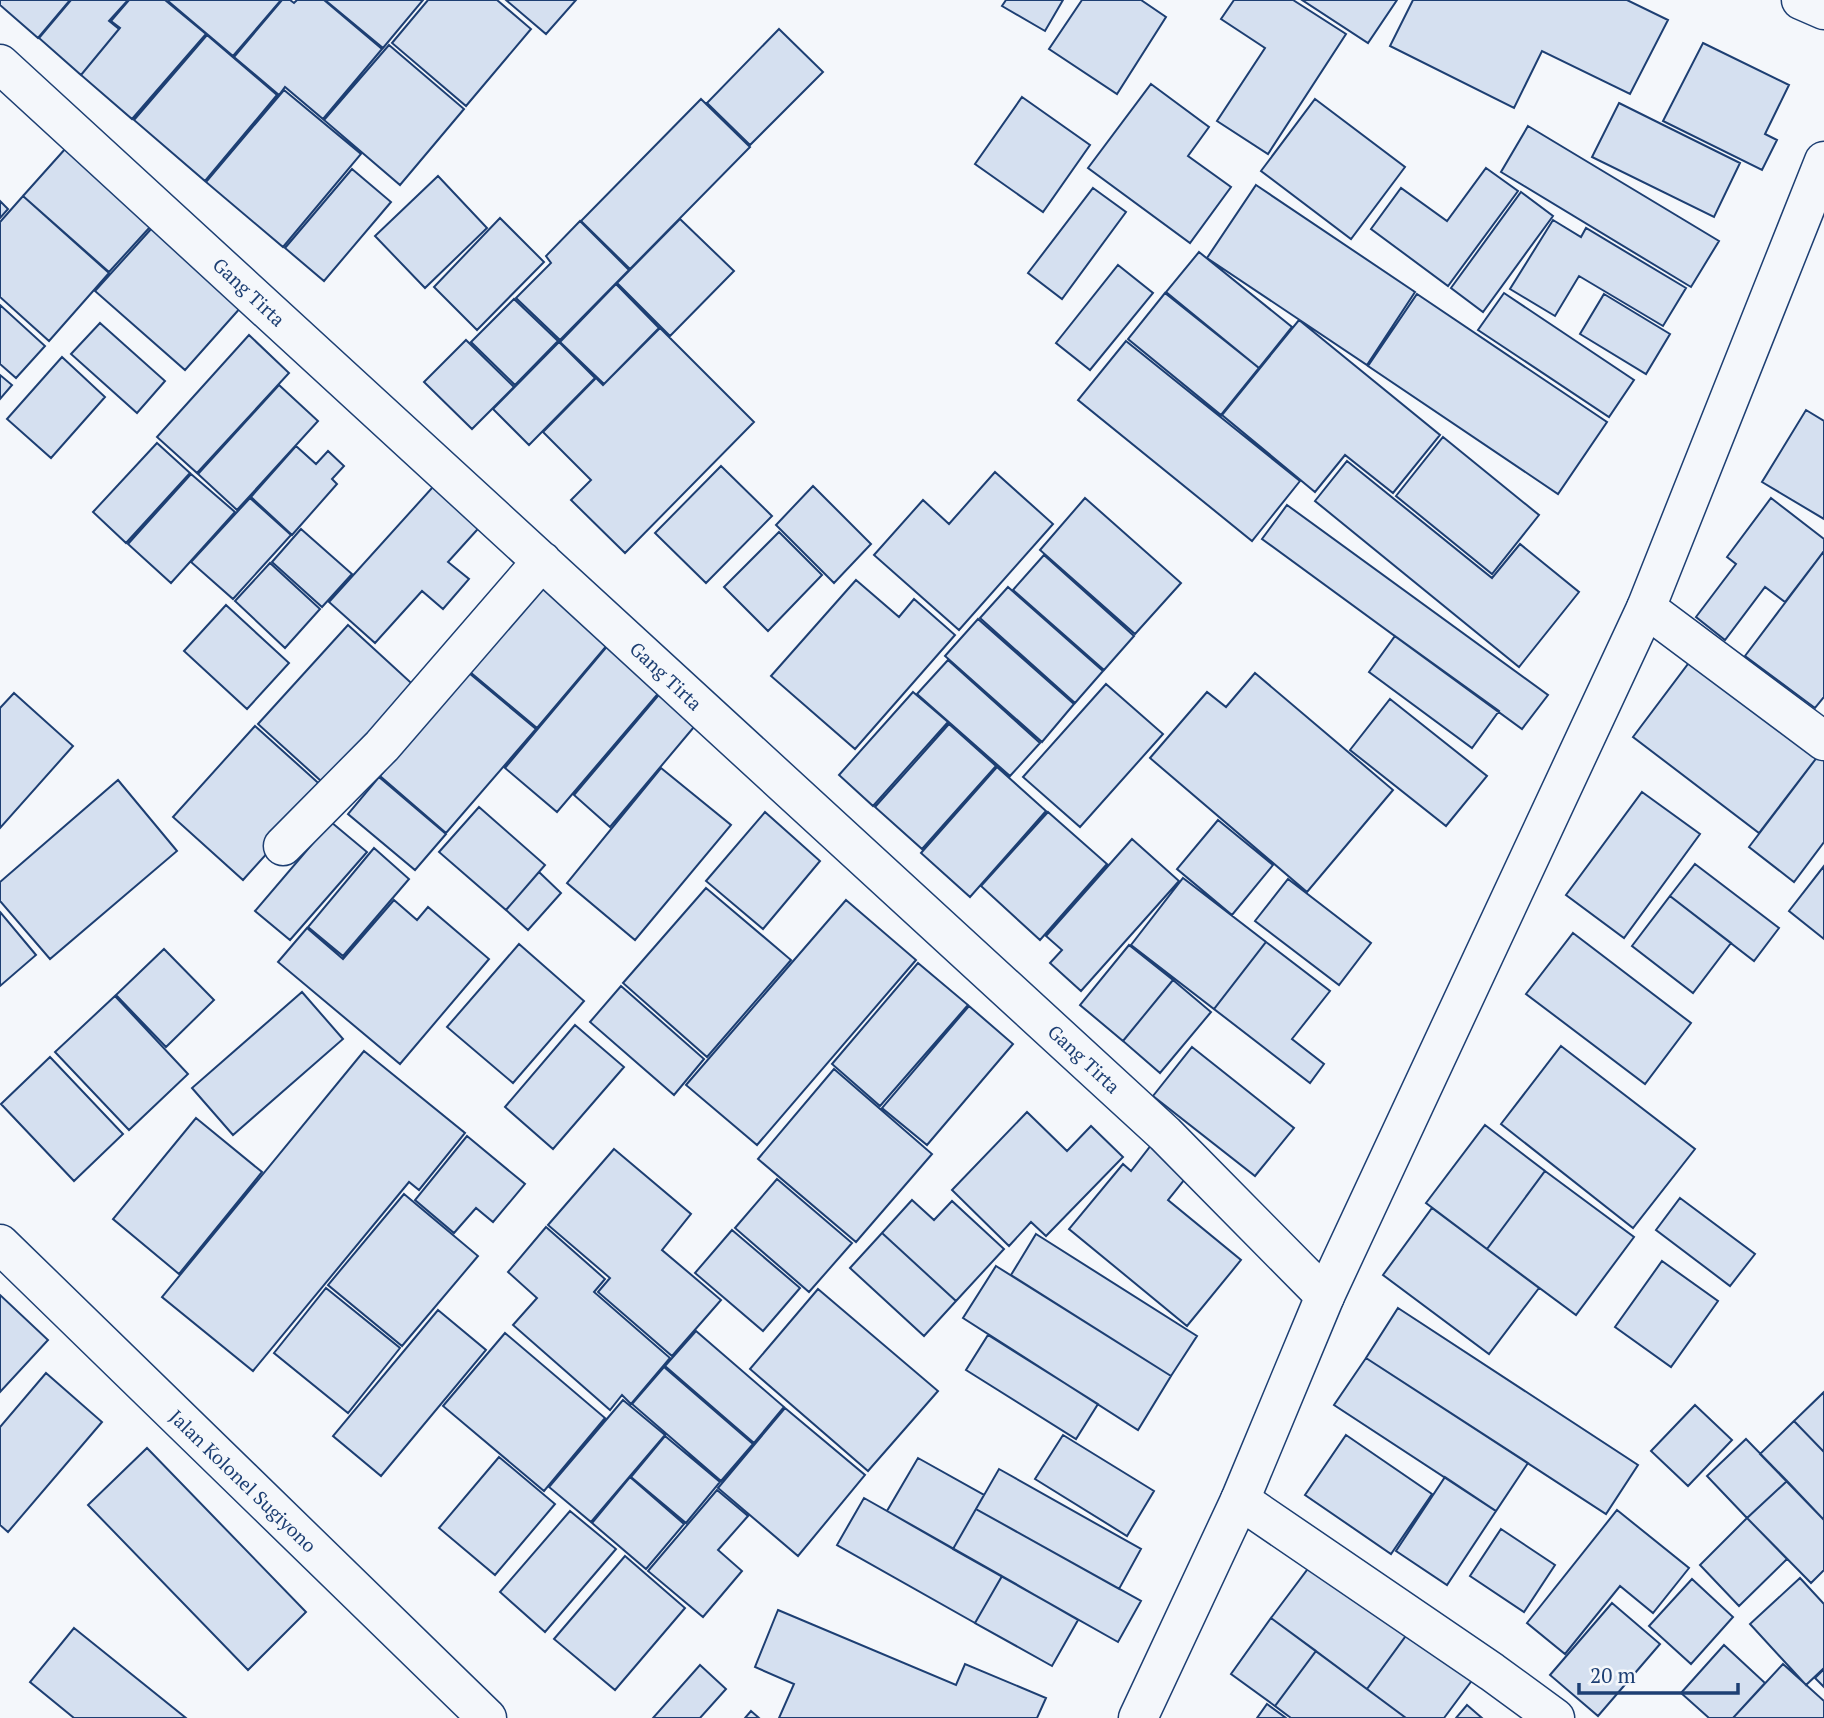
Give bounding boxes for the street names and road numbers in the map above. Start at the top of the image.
street label: Gang Tirta [208,252,291,332]
street label: Gang Tirta [625,636,708,716]
street label: Gang Tirta [1043,1019,1126,1099]
street label: Jalan Kolonel Sugiyono [165,1404,322,1557]

